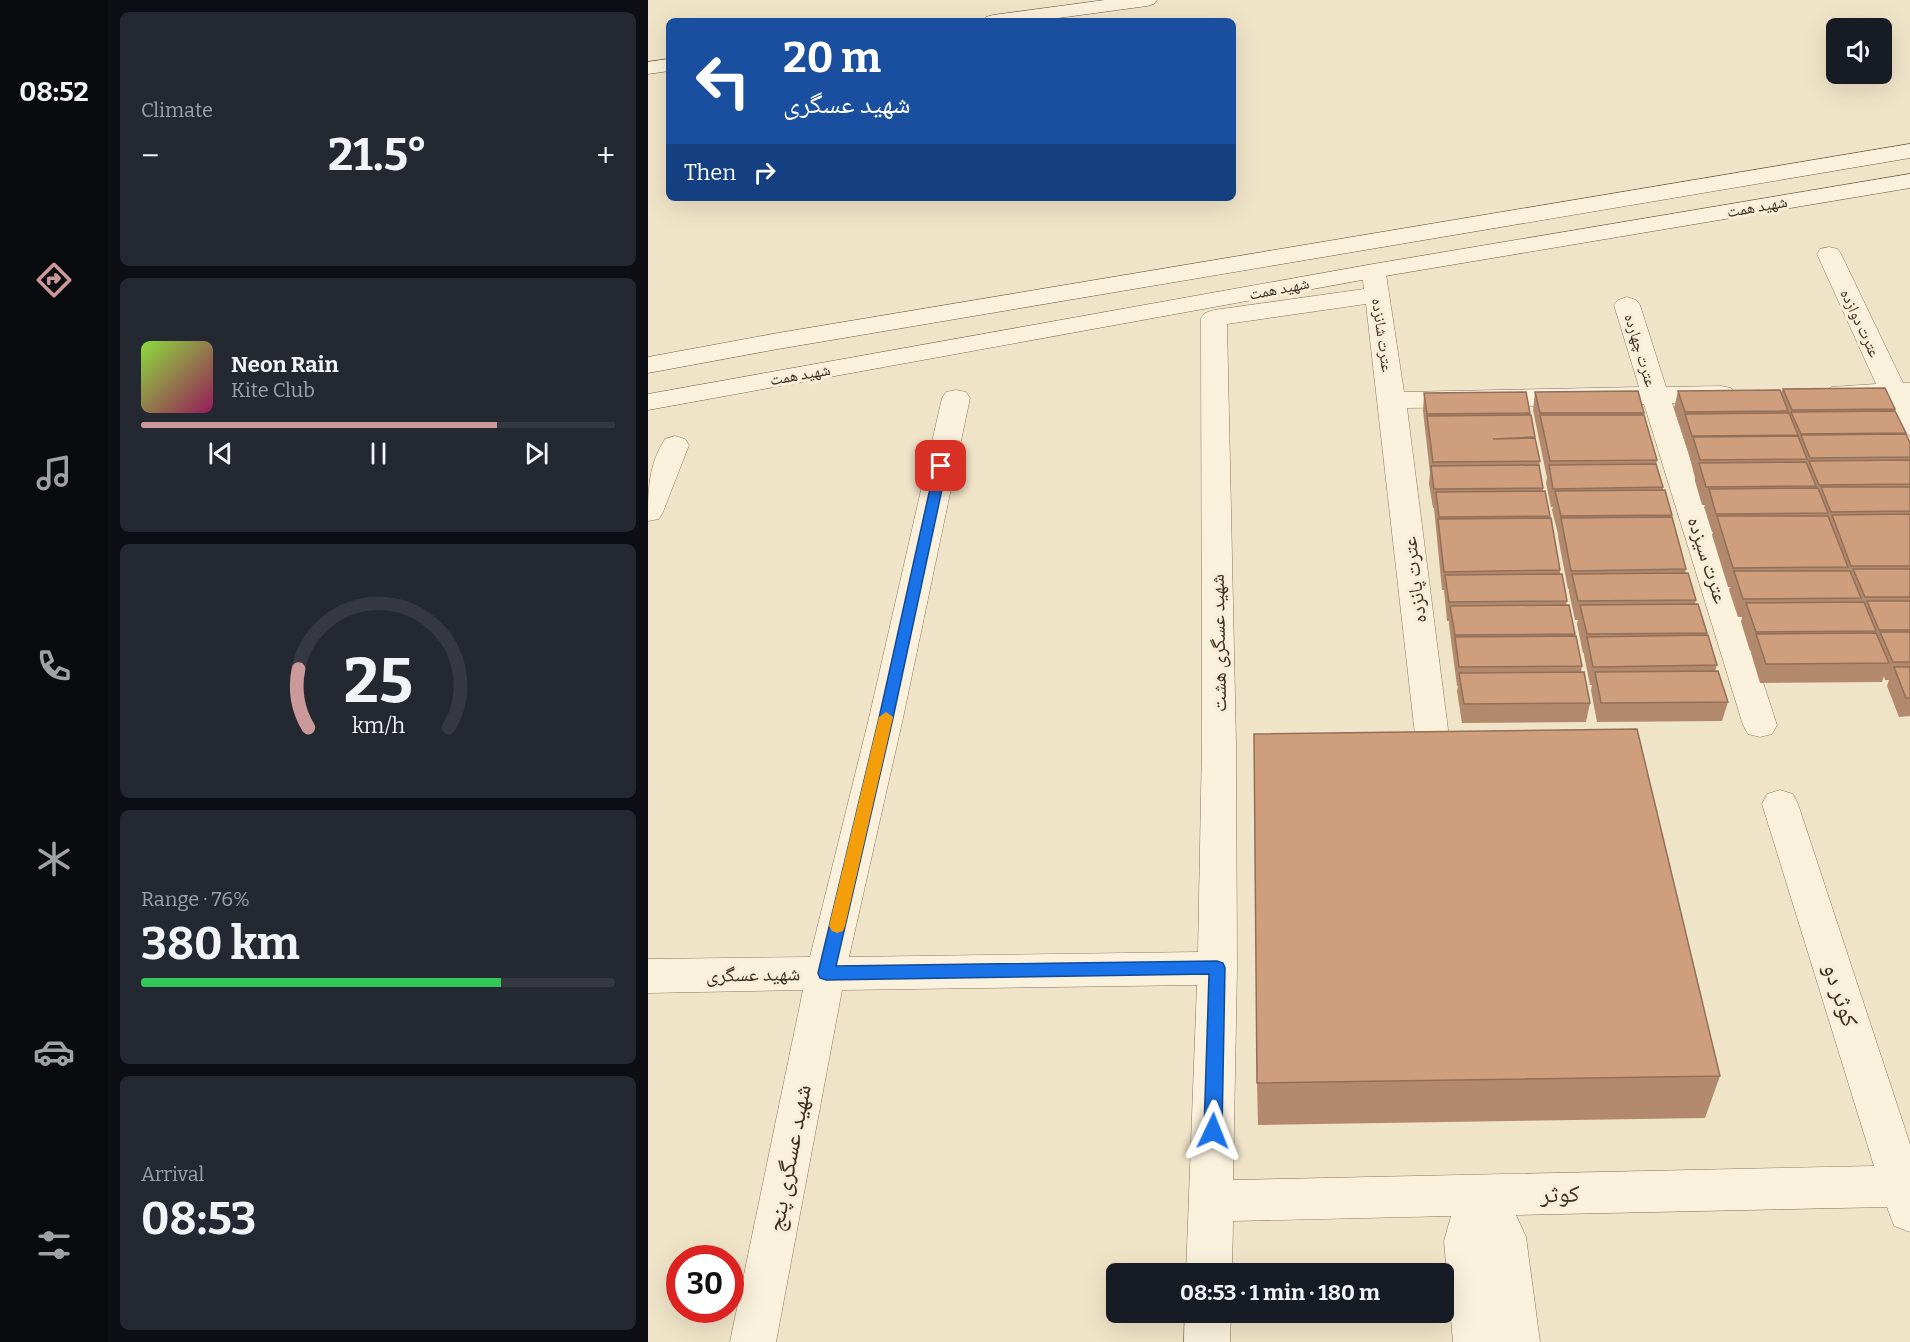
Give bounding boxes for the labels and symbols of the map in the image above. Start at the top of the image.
street label: شهید همت [1725,192,1789,221]
street label: شهید همت [1247,273,1311,304]
street label: عترت دوازده [1836,286,1885,360]
street label: عترت شانزده [1368,297,1397,373]
street label: عترت چهارده [1620,311,1661,389]
street label: شهید همت [768,360,832,389]
pin [915,440,966,491]
street label: عترت سیزده [1683,514,1733,606]
street label: عترت پانزده [1397,535,1431,625]
street label: شهید عسگری هشت [1205,574,1231,712]
street label: کوثر دو [1818,960,1864,1030]
street label: شهید عسگری [706,961,800,987]
street label: شهید عسگری پنج [761,1082,818,1234]
position arrow [1181,1099,1245,1163]
street label: کوثر [1539,1180,1580,1208]
speed limit sign: 30 [666,1245,744,1323]

